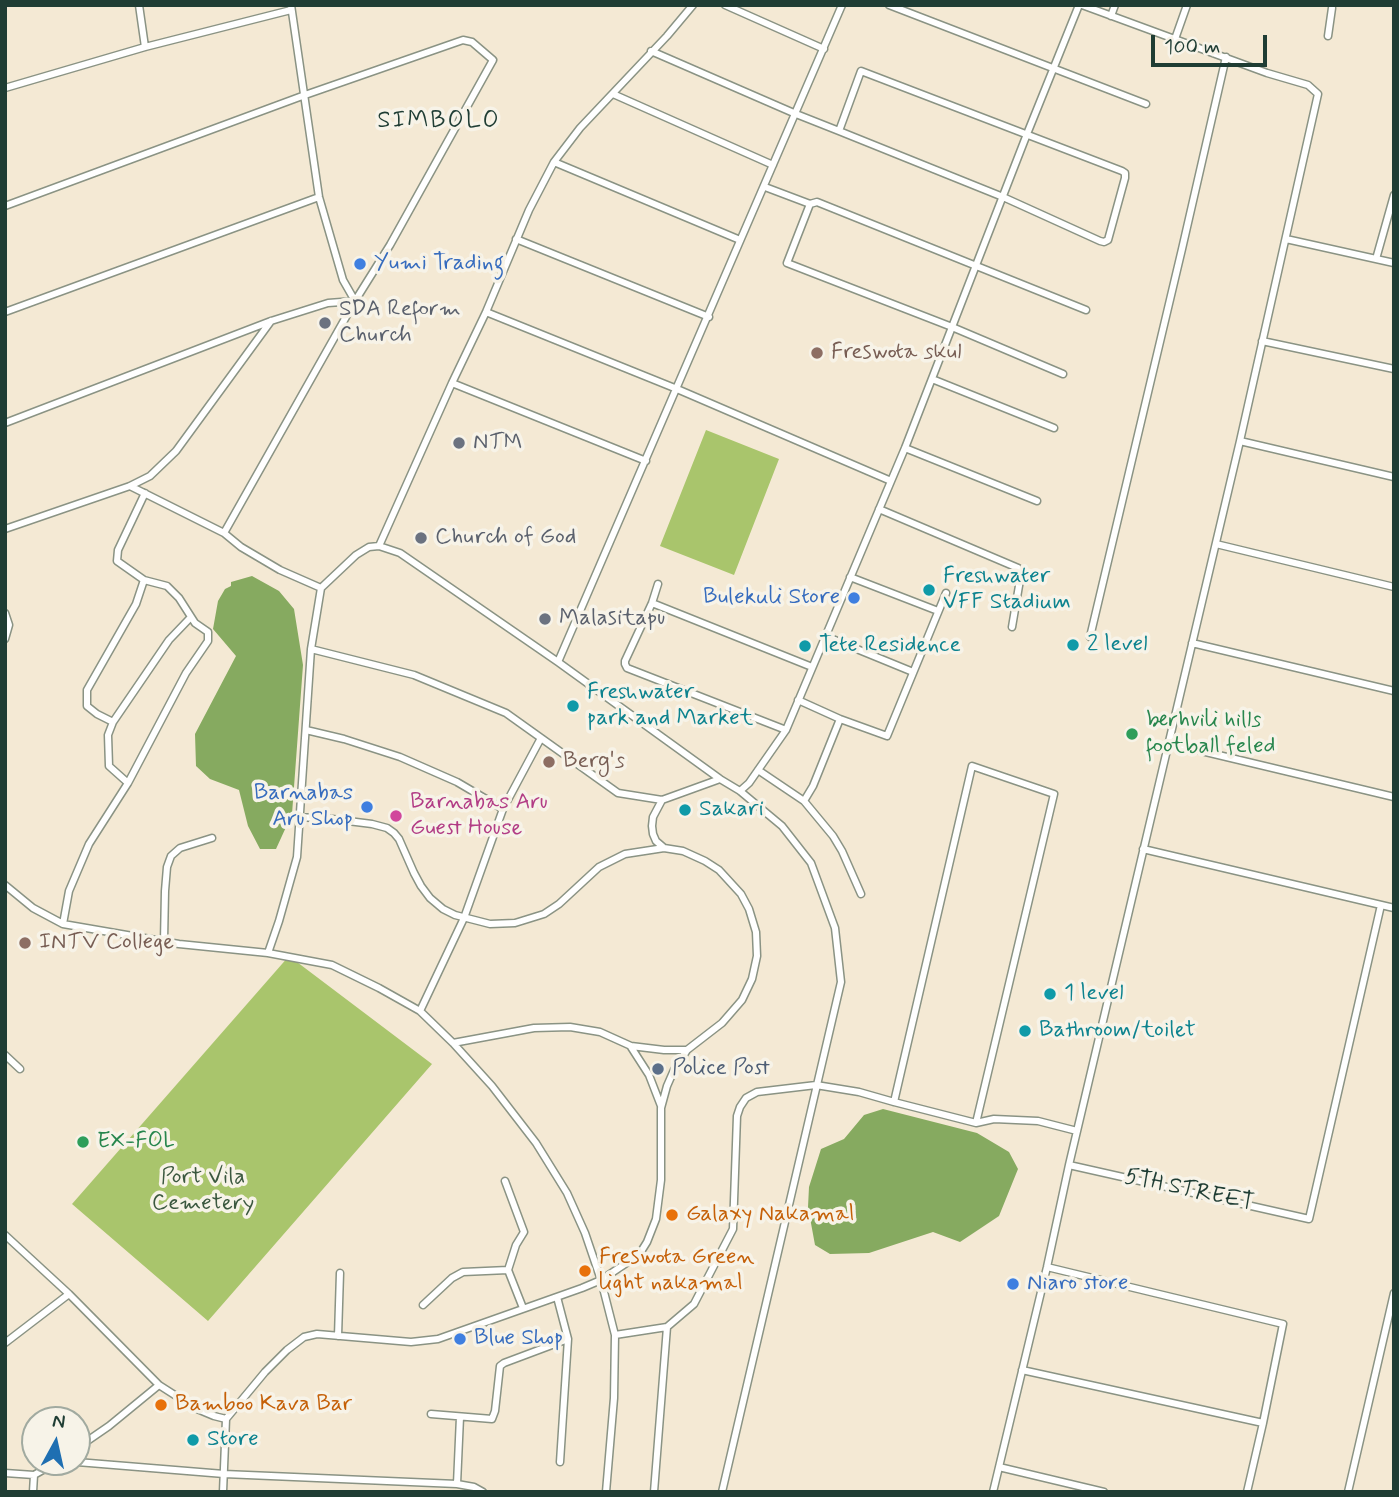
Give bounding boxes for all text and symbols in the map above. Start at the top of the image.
scale bar [1154,21,1270,65]
text: 100 m [1164,33,1220,61]
district label: SIMBOLO [378,108,500,136]
place label: Yumi Trading [374,250,504,278]
marker: Yumi Trading [352,256,368,272]
place label: SDA Reform Church [339,296,461,350]
marker: SDA Reform Church [317,315,333,331]
place label: Freswota skul [831,339,962,367]
marker: Freswota skul [809,345,825,361]
place label: NTM [473,429,523,457]
marker: NTM [451,435,467,451]
place label: Church of God [435,524,576,552]
marker: Church of God [413,530,429,546]
place label: Freshwater VFF Stadium [943,563,1071,617]
marker: Freshwater VFF Stadium [921,582,937,598]
place label: Bulekuli Store [703,584,840,612]
marker: Bulekuli Store [846,590,862,606]
place label: Malasitapu [559,605,665,633]
marker: Malasitapu [537,611,553,627]
place label: 2 level [1087,631,1148,659]
place label: Tete Residence [819,632,961,660]
marker: 2 level [1065,637,1081,653]
marker: Tete Residence [797,638,813,654]
place label: Freshwater park and Market [587,679,753,733]
marker: Freshwater park and Market [565,698,581,714]
place label: berhvili hills football feled [1146,707,1276,761]
marker: berhvili hills football feled [1124,726,1140,742]
place label: Berg's [563,748,625,776]
marker: Berg's [541,754,557,770]
place label: Barnabas Aru Shop [254,780,353,834]
place label: Barnabas Aru Guest House [410,789,548,843]
place label: Sakari [699,796,764,824]
marker: Barnabas Aru Shop [359,799,375,815]
marker: Sakari [677,802,693,818]
marker: Barnabas Aru Guest House [388,808,404,824]
place label: INTV College [39,929,174,957]
marker: INTV College [17,935,33,951]
place label: 1 level [1064,980,1124,1008]
marker: 1 level [1042,986,1058,1002]
place label: Bathroom/toilet [1039,1017,1196,1045]
marker: Bathroom/toilet [1017,1023,1033,1039]
place label: Police Post [672,1055,770,1083]
marker: Police Post [650,1061,666,1077]
place label: EX-FOL [97,1128,175,1156]
marker: EX-FOL [75,1134,91,1150]
park label: Port Vila Cemetery [152,1164,254,1218]
street label: 5TH STREET [1122,1164,1256,1218]
place label: Galaxy Nakamal [686,1201,854,1229]
marker: Galaxy Nakamal [664,1207,680,1223]
place label: Freswota Green light nakamal [599,1244,754,1298]
marker: Freswota Green light nakamal [577,1263,593,1279]
place label: Niaro store [1027,1270,1128,1298]
marker: Niaro store [1005,1276,1021,1292]
place label: Blue Shop [474,1325,563,1353]
marker: Blue Shop [452,1331,468,1347]
place label: Bamboo Kava Bar [175,1391,352,1419]
marker: Bamboo Kava Bar [153,1397,169,1413]
north arrow [21,1406,91,1476]
text: N [51,1408,67,1435]
place label: Store [207,1426,259,1454]
marker: Store [185,1432,201,1448]

